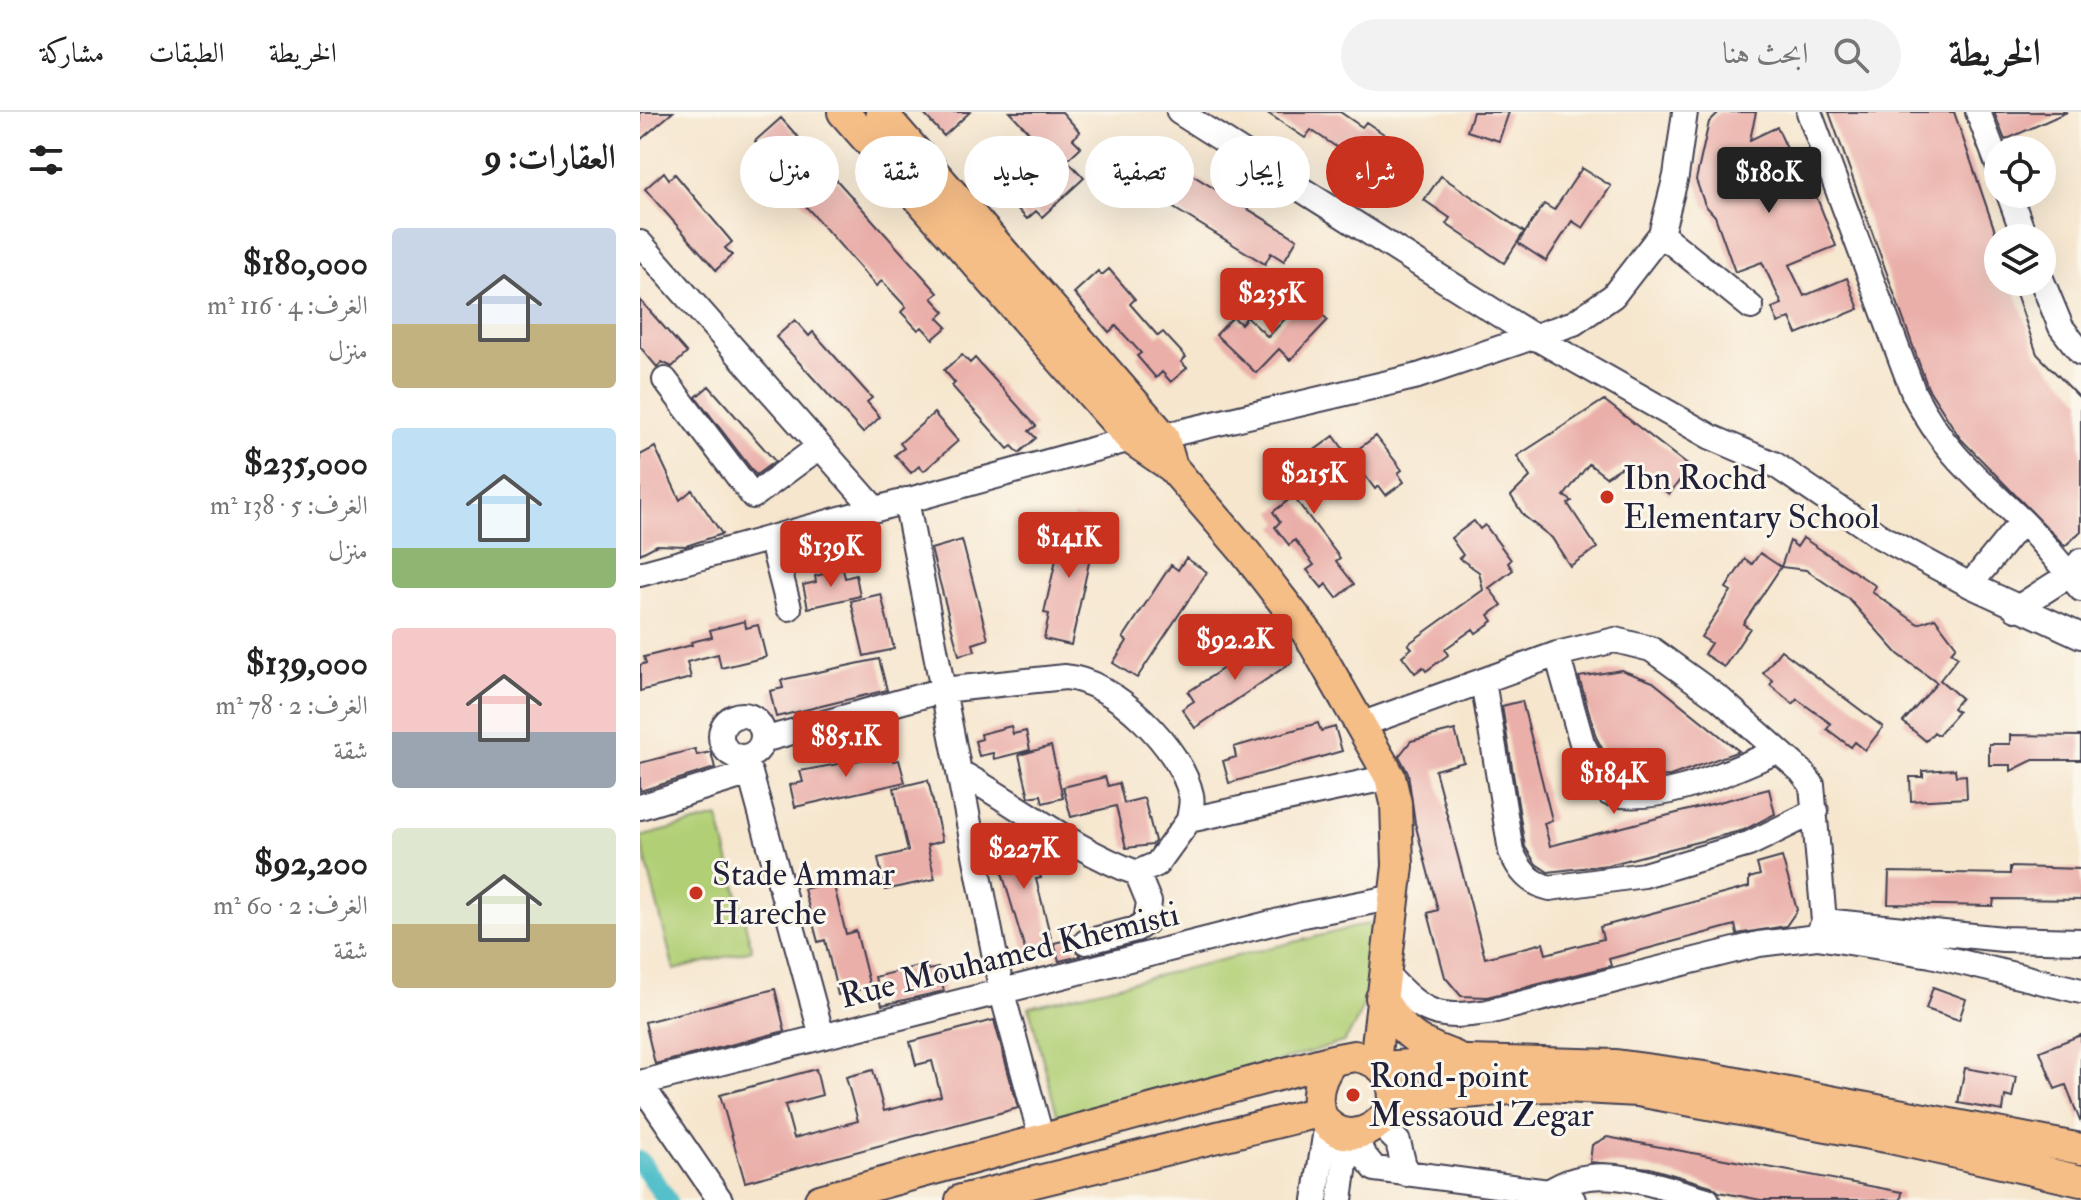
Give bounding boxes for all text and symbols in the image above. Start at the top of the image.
search box [1341,19,1901,91]
text: الخريطة [1949,29,2041,77]
icon: search [1829,33,1873,77]
text: ابحث هنا [1722,35,1809,72]
text: مشاركة [40,36,104,71]
text: الطبقات [148,36,225,71]
text: الخريطة [269,36,337,71]
text: العقارات: 9 [484,136,616,179]
chip: منزل [740,136,839,208]
chip: شقة [855,136,948,208]
chip: جديد [964,136,1069,208]
chip: تصفية [1085,136,1194,208]
chip: إيجار [1210,136,1310,208]
chip: شراء [1326,136,1424,208]
map controls [1984,136,2056,296]
button: locate [1984,136,2056,208]
icon: filters [24,138,68,182]
pin: $180K [1713,147,1825,215]
text: $180K [1735,157,1803,189]
button: layers [1984,224,2056,296]
text: $180,000 [243,242,368,285]
icon: home [456,260,552,356]
pin: $235K [1216,268,1328,336]
text: $235K [1238,278,1306,310]
text: الغرف: 4 · 116 m² [207,290,368,322]
text: منزل [328,335,368,367]
text: $235,000 [244,442,368,485]
pin: $215K [1258,448,1370,516]
place label: Ibn Rochd Elementary School [1623,457,1880,539]
text: $215K [1281,458,1347,490]
icon: home [456,460,552,556]
marker: Ibn Rochd Elementary School [1598,488,1616,506]
text: الغرف: 5 · 138 m² [210,490,368,522]
pin: $141K [1013,512,1125,580]
pin: $139K [775,521,887,589]
text: $141K [1036,522,1102,554]
text: $139K [798,531,864,563]
text: منزل [328,535,368,567]
pin: $92.2K [1170,614,1300,682]
text: $92.2K [1196,624,1274,656]
text: $139,000 [246,642,368,685]
icon: home [456,660,552,756]
text: الغرف: 2 · 78 m² [216,690,368,722]
pin: $85.1K [781,711,911,779]
text: $85.1K [811,721,881,753]
text: شقة [334,735,368,767]
pin: $184K [1558,748,1670,816]
text: $184K [1580,758,1648,790]
pin: $227K [968,823,1080,891]
text: $227K [988,833,1060,865]
text: $92,200 [254,842,368,885]
place label: Stade Ammar Hareche [712,853,895,935]
icon: home [456,860,552,956]
marker: Stade Ammar Hareche [687,884,705,902]
text: الغرف: 2 · 60 m² [213,890,368,922]
street label: Rue Mouhamed Khemisti [835,892,1184,1018]
text: شقة [334,935,368,967]
place label: Rond-point Messaoud Zegar [1369,1055,1594,1137]
marker: Rond-point Messaoud Zegar [1344,1086,1362,1104]

